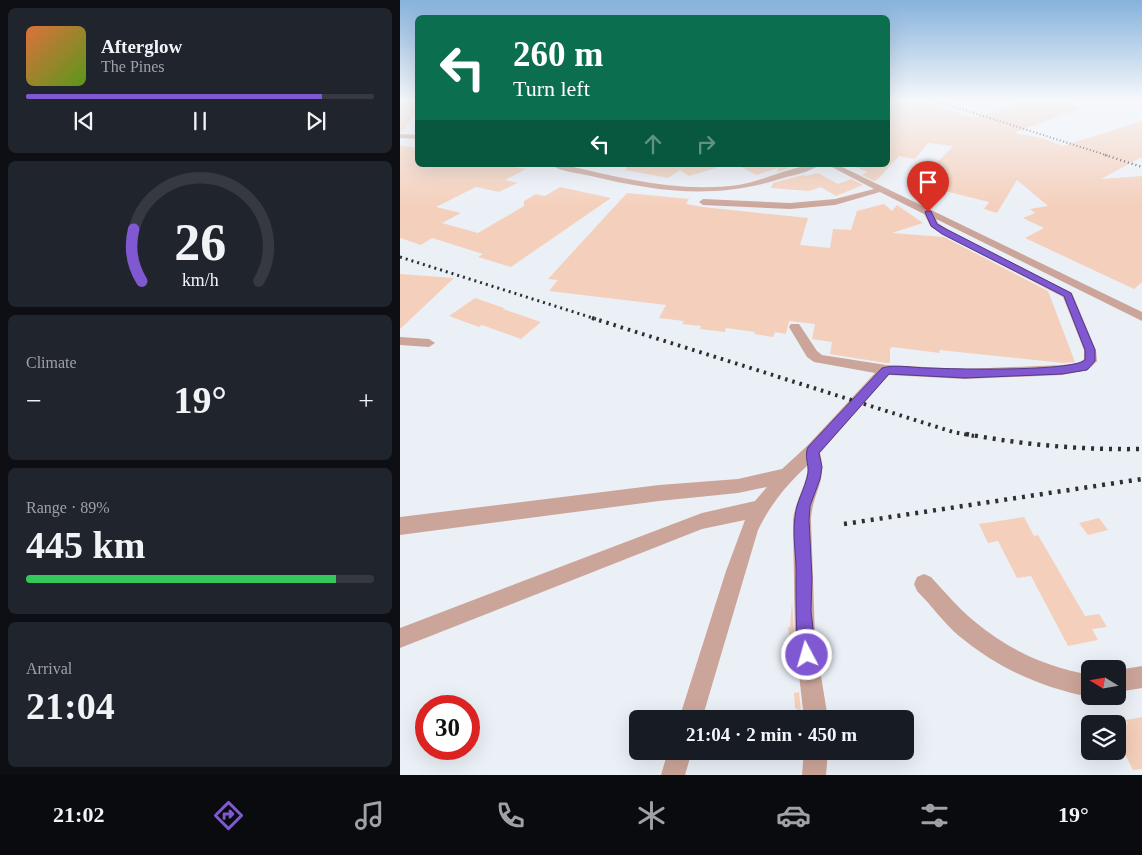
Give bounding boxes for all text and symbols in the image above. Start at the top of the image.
icon: left [430,35,495,100]
text: 260 m [513,35,603,74]
text: Afterglow [101,36,182,57]
text: The Pines [101,58,165,75]
text: Turn left [513,76,590,101]
icon: previous [70,107,98,135]
icon: pause [186,107,214,135]
icon: next [302,107,330,135]
icon: left [586,130,614,158]
icon: ahead [639,130,667,158]
icon: right [692,130,720,158]
pin [907,161,949,212]
icon: arrive [914,168,942,196]
text: 26 [174,214,226,271]
text: km/h [182,270,218,290]
text: Climate [26,354,77,371]
text: 19° [173,379,227,421]
text: − [26,385,42,416]
text: + [358,385,374,416]
text: Range · 89% [26,499,110,516]
text: 445 km [26,524,145,566]
position arrow [780,628,832,680]
text: Arrival [26,660,72,677]
north arrow [1081,660,1126,705]
map controls [1081,660,1126,760]
text: 21:04 [26,685,115,727]
speed limit sign: 30 [415,695,480,760]
button: layers [1081,715,1126,760]
text: 21:04 · 2 min · 450 m [686,724,857,745]
icon: directions [211,798,246,833]
icon: music [352,798,387,833]
icon: phone [493,798,528,833]
icon: climate [634,798,669,833]
icon: car [776,798,811,833]
icon: filters [917,798,952,833]
text: 21:02 [53,802,104,827]
text: 19° [1058,802,1089,827]

